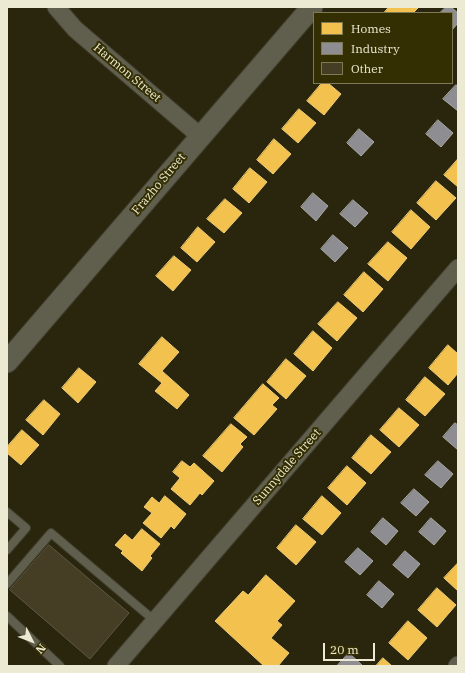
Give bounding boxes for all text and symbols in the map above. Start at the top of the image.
legend [313,12,453,84]
text: Homes [351,21,391,36]
street label: Harmon Street [90,41,164,105]
text: Industry [351,41,400,56]
text: Other [351,61,383,76]
street label: Frazho Street [129,150,189,218]
street label: Sunnydale Street [250,426,324,508]
north arrow [12,621,52,661]
scale bar [325,635,377,661]
text: N [33,641,49,657]
text: 20 m [330,642,359,657]

